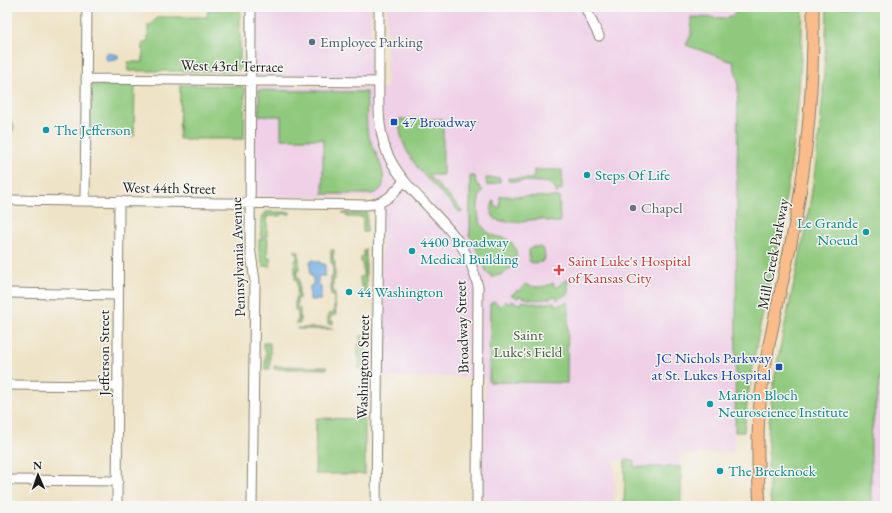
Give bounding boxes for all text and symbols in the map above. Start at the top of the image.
place label: Employee Parking [320,32,423,51]
marker: Employee Parking [307,37,317,47]
street label: West 43rd Terrace [181,55,284,76]
place label: 47 Broadway [402,112,477,131]
marker: 47 Broadway [389,117,399,127]
place label: The Jefferson [54,120,131,139]
marker: The Jefferson [41,125,51,135]
place label: Steps Of Life [595,165,670,184]
marker: Steps Of Life [582,170,592,180]
street label: West 44th Street [122,177,216,198]
street label: Mill Creek Parkway [752,196,793,311]
street label: Pennsylvania Avenue [226,197,249,317]
place label: Chapel [641,198,683,217]
marker: Chapel [628,203,638,213]
place label: Le Grande Noeud [797,213,858,249]
marker: Le Grande Noeud [861,227,871,237]
place label: 4400 Broadway Medical Building [420,232,519,268]
marker: 4400 Broadway Medical Building [407,246,417,256]
place label: Saint Luke's Hospital of Kansas City [568,251,691,287]
marker: Saint Luke's Hospital of Kansas City [553,264,565,276]
street label: Broadway Street [450,280,473,374]
place label: 44 Washington [357,282,443,301]
marker: 44 Washington [344,287,354,297]
street label: Jefferson Street [94,310,113,398]
street label: Washington Street [352,314,373,420]
park label: Saint Luke's Field [494,325,563,361]
place label: JC Nichols Parkway at St. Lukes Hospital [652,348,771,384]
marker: JC Nichols Parkway at St. Lukes Hospital [774,362,784,372]
place label: Marion Bloch Neuroscience Institute [718,385,849,421]
marker: Marion Bloch Neuroscience Institute [705,399,715,409]
north arrow [18,455,58,495]
text: N [33,458,42,472]
place label: The Brecknock [728,461,817,480]
marker: The Brecknock [715,466,725,476]

